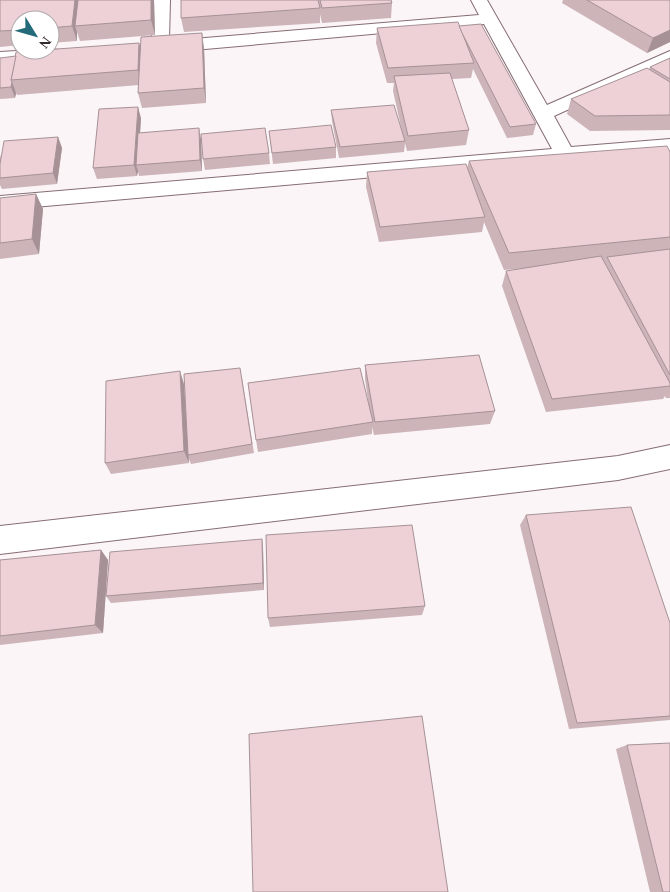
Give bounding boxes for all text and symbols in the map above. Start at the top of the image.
north arrow [10,10,60,60]
text: N [36,34,54,51]

